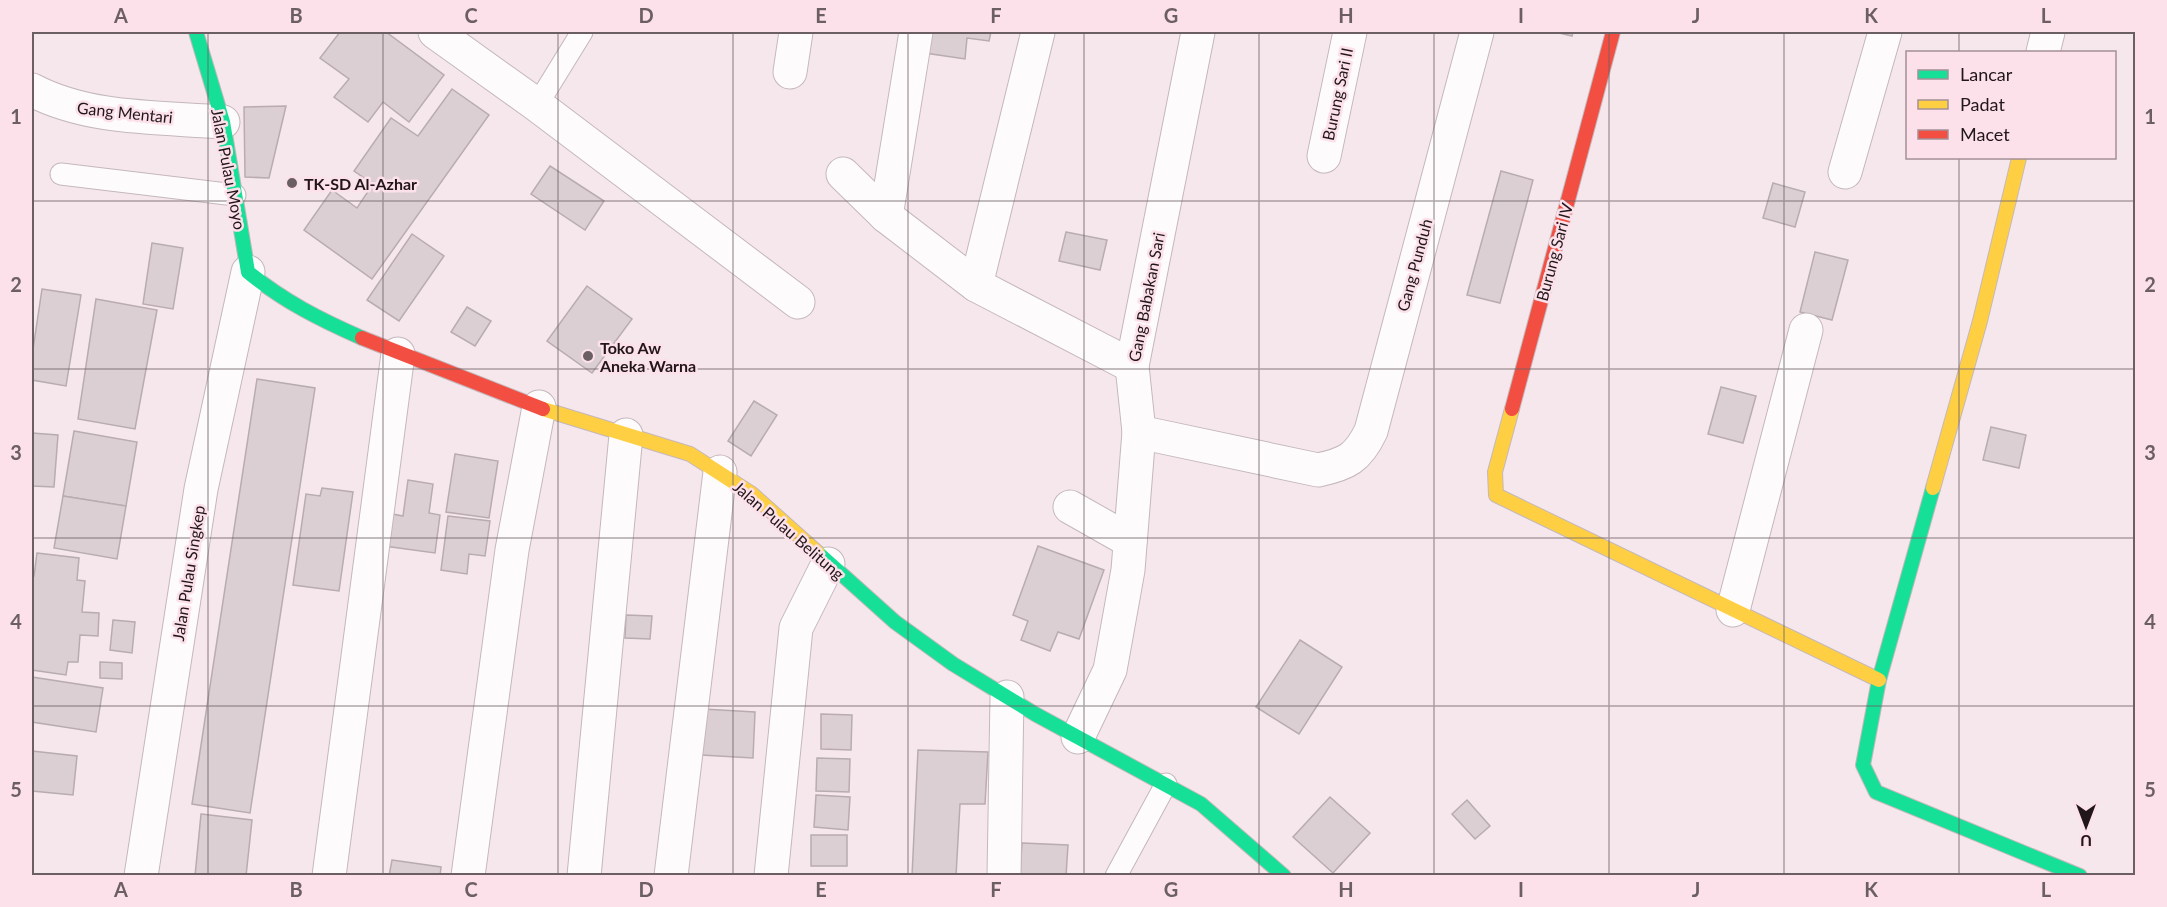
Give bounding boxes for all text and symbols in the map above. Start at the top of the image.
text: A [113,3,128,27]
text: B [289,3,303,27]
text: C [464,3,478,27]
text: D [638,3,654,27]
text: E [815,3,827,27]
text: F [990,3,1002,27]
text: G [1164,3,1178,27]
text: H [1338,3,1354,27]
text: I [1518,3,1524,27]
text: J [1692,3,1700,27]
text: K [1864,3,1878,27]
text: L [2041,3,2052,27]
street label: Burung Sari II [1318,46,1356,142]
legend [1906,51,2116,159]
text: Lancar [1960,63,2013,85]
text: Padat [1960,93,2005,115]
street label: Gang Mentari [76,98,174,126]
text: 1 [10,104,22,128]
text: 1 [2144,104,2156,128]
street label: Jalan Pulau Moyo [208,107,250,231]
text: Macet [1960,123,2010,145]
place label: TK-SD Al-Azhar [304,174,417,193]
marker: TK-SD Al-Azhar [285,176,299,190]
street label: Burung Sari IV [1532,201,1576,303]
street label: Gang Punduh [1393,217,1435,313]
street label: Gang Babakan Sari [1124,231,1168,363]
text: 2 [10,272,22,296]
text: 2 [2144,272,2156,296]
place label: Toko Aw Aneka Warna [599,338,696,375]
marker: Toko Aw Aneka Warna [581,349,595,363]
text: 3 [10,440,22,464]
text: 3 [2144,440,2156,464]
street label: Jalan Pulau Belitung [730,477,848,583]
street label: Jalan Pulau Singkep [168,504,208,642]
text: 4 [10,609,22,633]
text: 4 [2144,609,2156,633]
text: 5 [10,777,22,801]
text: 5 [2144,777,2156,801]
north arrow [2056,796,2116,856]
text: U [2080,832,2092,851]
text: A [113,877,128,901]
text: B [289,877,303,901]
text: C [464,877,478,901]
text: D [638,877,654,901]
text: E [815,877,827,901]
text: F [990,877,1002,901]
text: G [1164,877,1178,901]
text: H [1338,877,1354,901]
text: I [1518,877,1524,901]
text: J [1692,877,1700,901]
text: K [1864,877,1878,901]
text: L [2041,877,2052,901]

